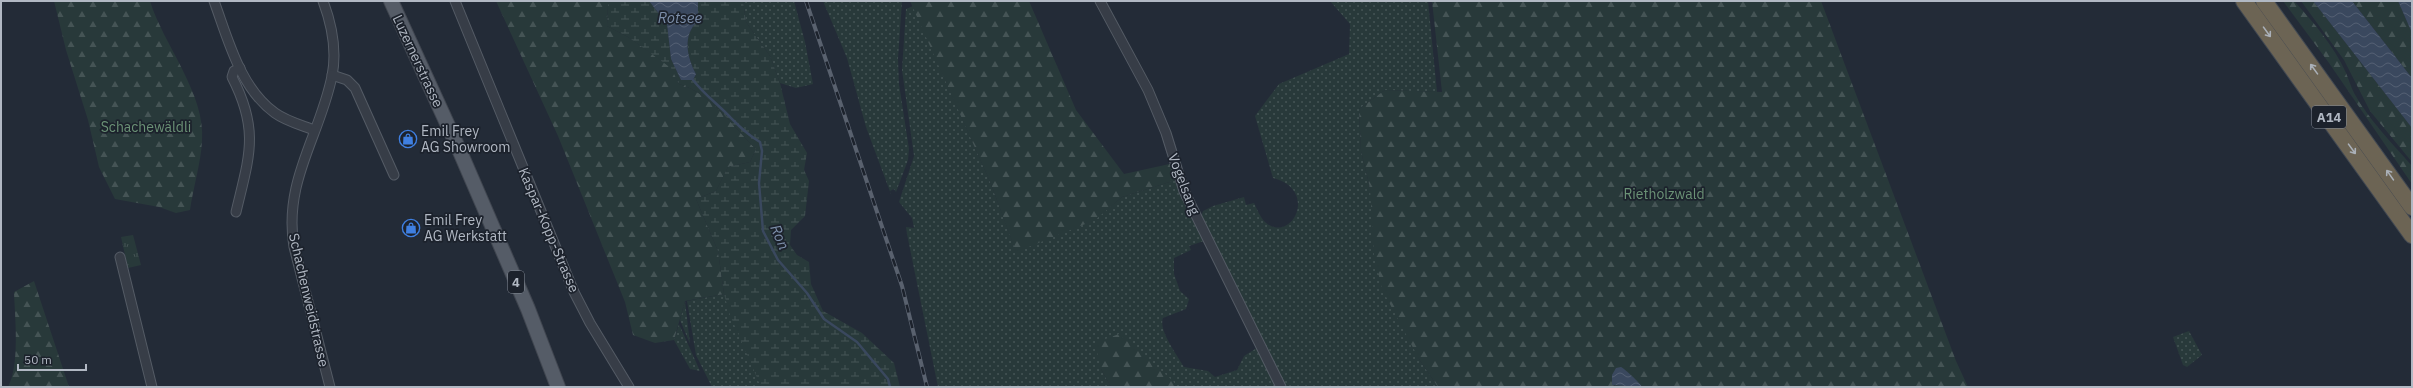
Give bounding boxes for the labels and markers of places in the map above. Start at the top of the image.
place label: Emil Frey AG Showroom [421,122,510,156]
shop icon: Emil Frey AG Showroom [398,129,418,149]
place label: Emil Frey AG Werkstatt [424,211,507,245]
shop icon: Emil Frey AG Werkstatt [401,218,421,238]

